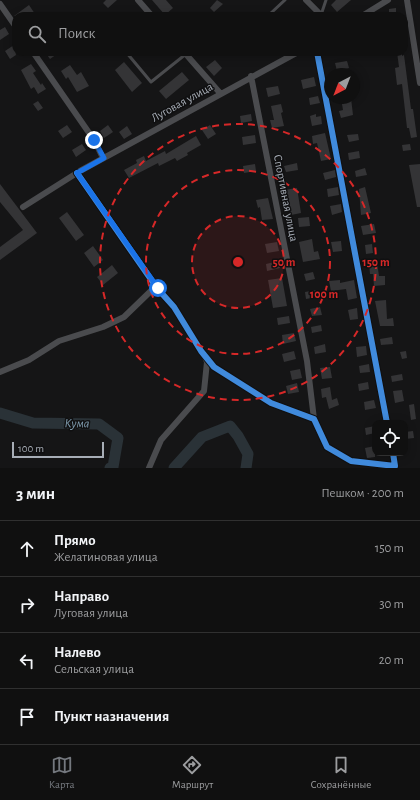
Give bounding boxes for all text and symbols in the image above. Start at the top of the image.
search box [12,12,408,56]
icon: search [26,23,48,45]
text: Поиск [58,26,96,41]
north arrow [324,68,360,104]
street label: Луговая улица [149,80,216,125]
route end [85,131,103,149]
street label: Спортивная улица [271,153,300,243]
centre of rings [231,255,245,269]
text: 50 m [273,256,296,268]
text: 150 m [362,256,390,268]
route start [149,279,167,297]
text: 100 m [310,288,338,300]
water label: Кума [64,417,90,431]
map controls [372,420,408,456]
button: locate [372,420,408,456]
scale bar [12,440,104,459]
text: 100 m [18,443,44,454]
text: 3 мин [16,485,55,502]
text: Пешком · 200 m [321,487,404,500]
text: Прямо [54,533,96,548]
icon: ahead [16,538,38,560]
text: 150 m [375,542,404,555]
text: Желатиновая улица [54,551,158,564]
text: Направо [54,589,109,604]
icon: right [16,594,38,616]
text: 30 m [379,598,404,611]
text: Луговая улица [54,607,128,620]
text: Налево [54,645,101,660]
icon: left [16,650,38,672]
text: 20 m [379,654,404,667]
text: Сельская улица [54,663,134,676]
icon: arrive [16,706,38,728]
text: Пункт назначения [54,709,169,724]
tab: Карта [49,754,74,791]
tab: Маршрут [172,754,213,791]
tab: Сохранённые [311,754,371,791]

